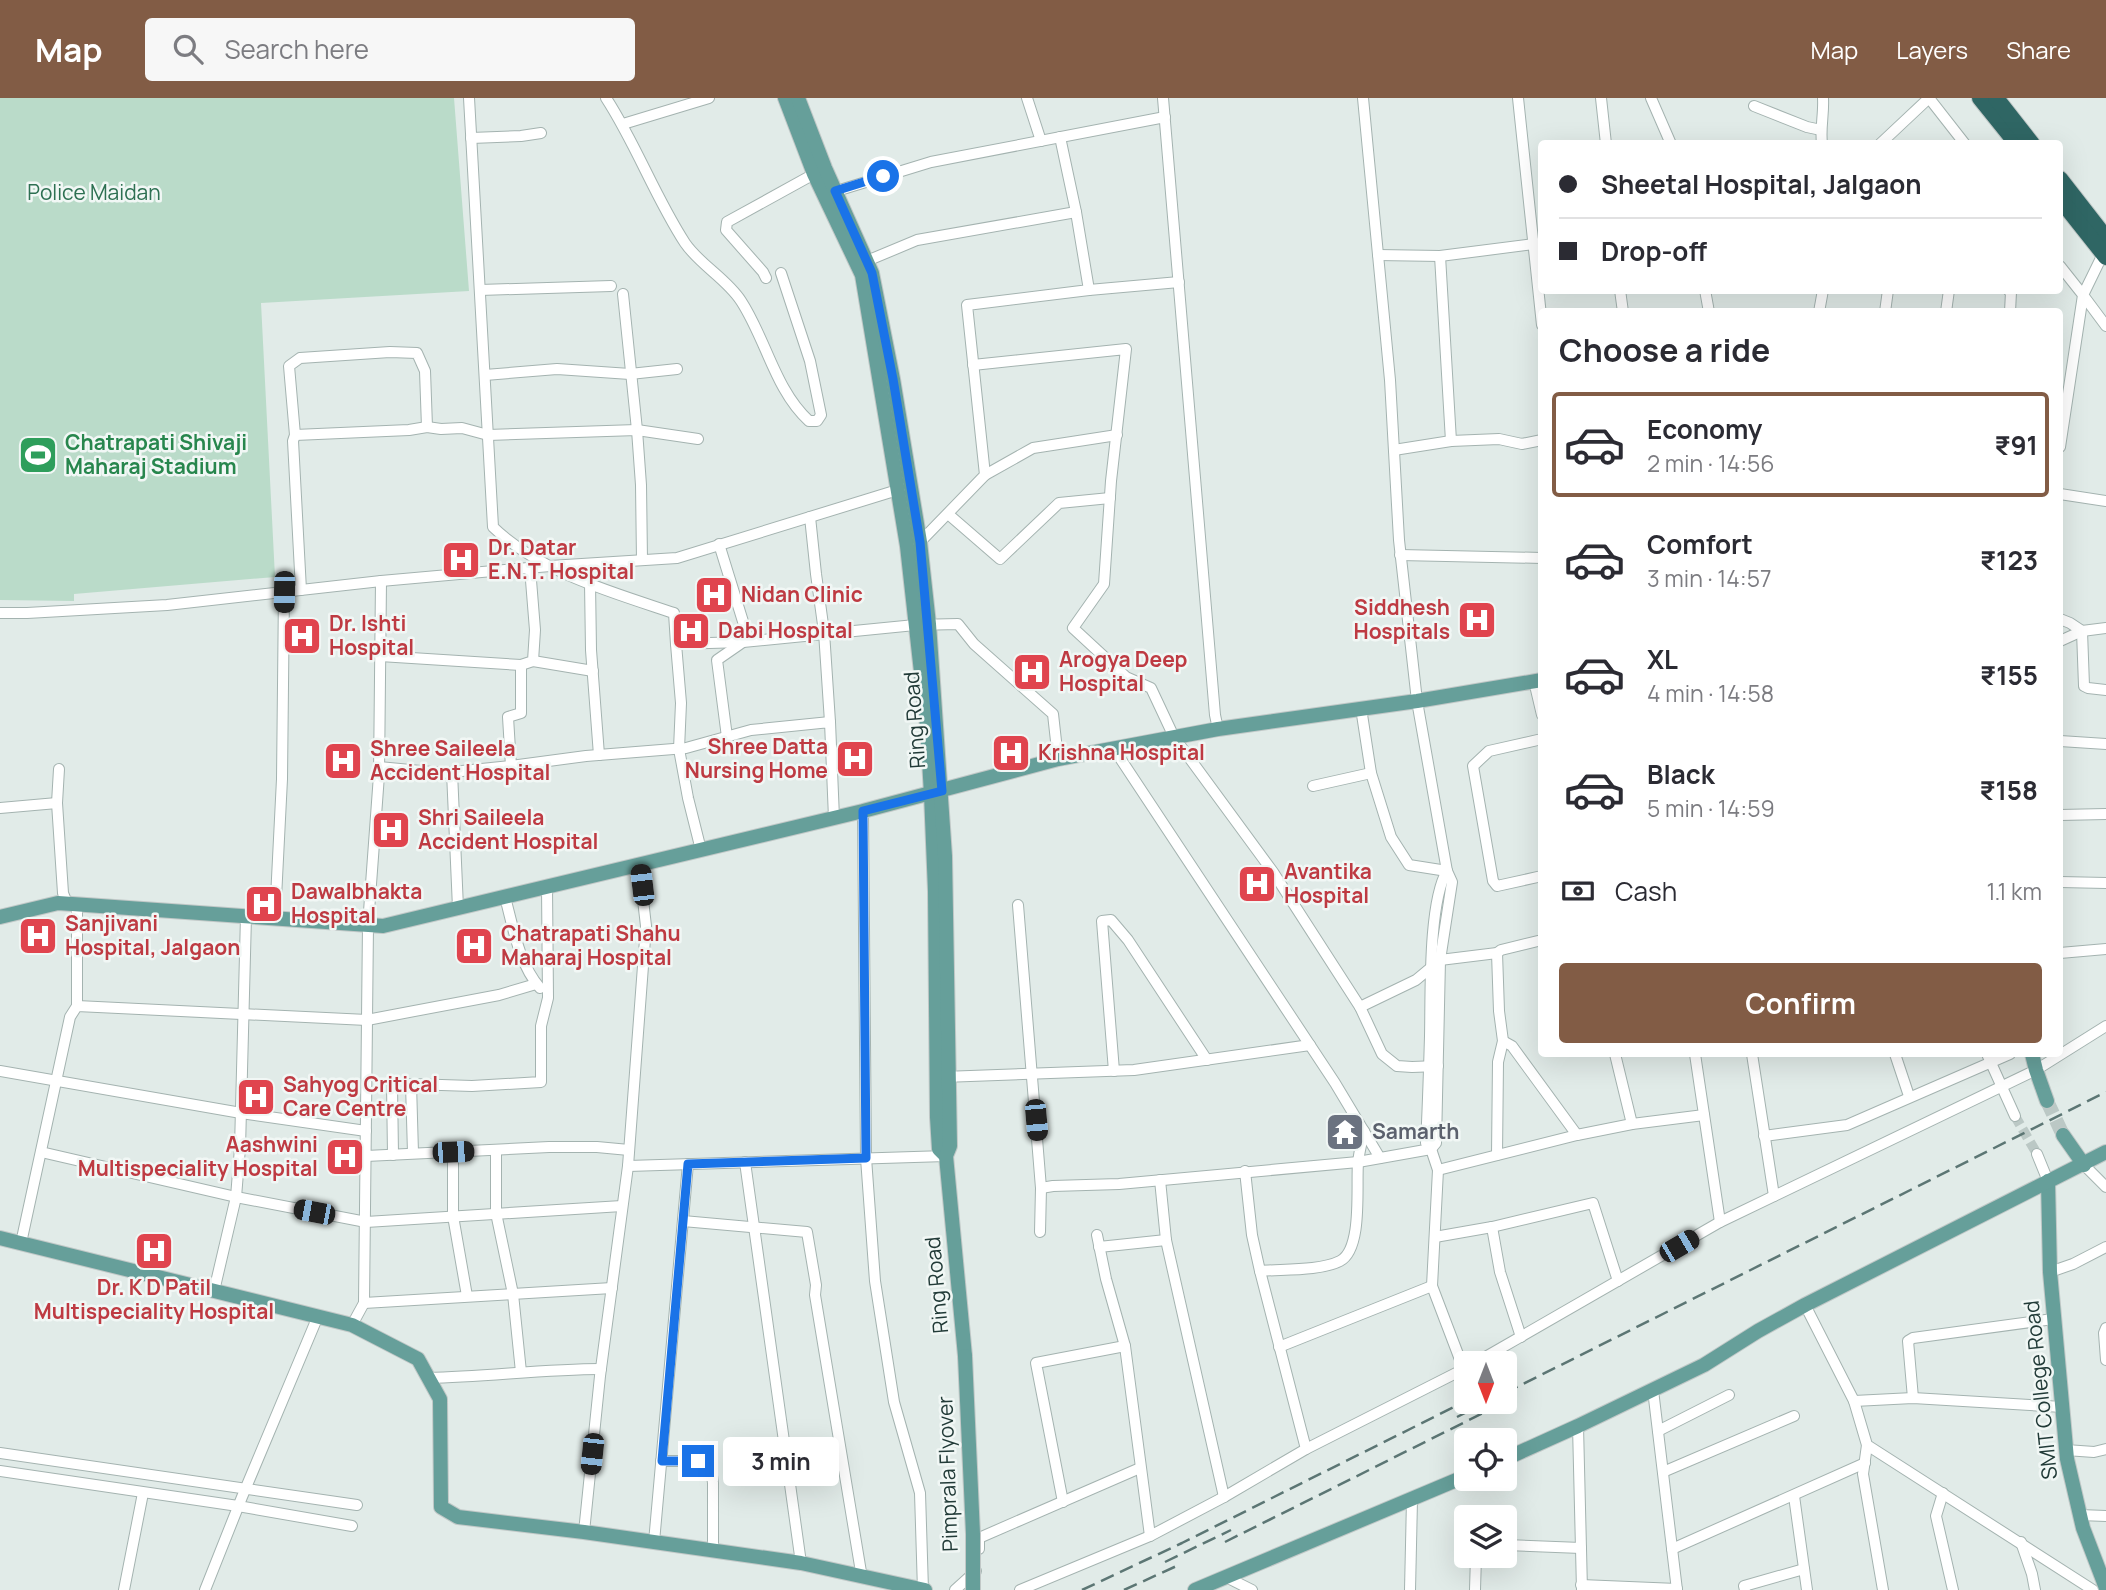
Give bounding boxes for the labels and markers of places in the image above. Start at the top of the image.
place label: Chatrapati Shivaji Maharaj Stadium [65,428,247,480]
sports icon: Chatrapati Shivaji Maharaj Stadium [17,434,59,476]
place label: Dr. Datar E.N.T. Hospital [488,533,634,585]
hospital icon: Dr. Datar E.N.T. Hospital [440,539,482,581]
hospital icon: Nidan Clinic [693,574,735,616]
place label: Nidan Clinic [741,580,863,608]
place label: Siddhesh Hospitals [1353,593,1450,645]
hospital icon: Siddhesh Hospitals [1456,599,1498,641]
place label: Dr. Ishti Hospital [329,609,414,661]
hospital icon: Dabi Hospital [670,610,712,652]
hospital icon: Dr. Ishti Hospital [281,615,323,657]
place label: Dabi Hospital [718,616,853,644]
place label: Arogya Deep Hospital [1059,645,1187,697]
hospital icon: Arogya Deep Hospital [1011,651,1053,693]
place label: Shree Datta Nursing Home [685,732,828,784]
hospital icon: Krishna Hospital [990,732,1032,774]
place label: Shree Saileela Accident Hospital [370,734,550,786]
hospital icon: Shree Datta Nursing Home [834,738,876,780]
place label: Krishna Hospital [1038,738,1205,766]
hospital icon: Shree Saileela Accident Hospital [322,740,364,782]
place label: Shri Saileela Accident Hospital [418,803,598,855]
hospital icon: Shri Saileela Accident Hospital [370,809,412,851]
place label: Avantika Hospital [1284,857,1372,909]
hospital icon: Avantika Hospital [1236,863,1278,905]
place label: Dawalbhakta Hospital [291,877,422,929]
hospital icon: Dawalbhakta Hospital [243,883,285,925]
place label: Sanjivani Hospital, Jalgaon [65,909,240,961]
hospital icon: Sanjivani Hospital, Jalgaon [17,915,59,957]
place label: Chatrapati Shahu Maharaj Hospital [501,919,681,971]
hospital icon: Chatrapati Shahu Maharaj Hospital [453,925,495,967]
place label: Sahyog Critical Care Centre [283,1070,438,1122]
hospital icon: Sahyog Critical Care Centre [235,1076,277,1118]
temple icon: Samarth [1324,1111,1366,1153]
place label: Samarth [1372,1117,1460,1145]
place label: Aashwini Multispeciality Hospital [78,1130,318,1182]
hospital icon: Aashwini Multispeciality Hospital [324,1136,366,1178]
hospital icon: Dr. K D Patil Multispeciality Hospital [133,1230,175,1272]
place label: Dr. K D Patil Multispeciality Hospital [34,1273,274,1325]

